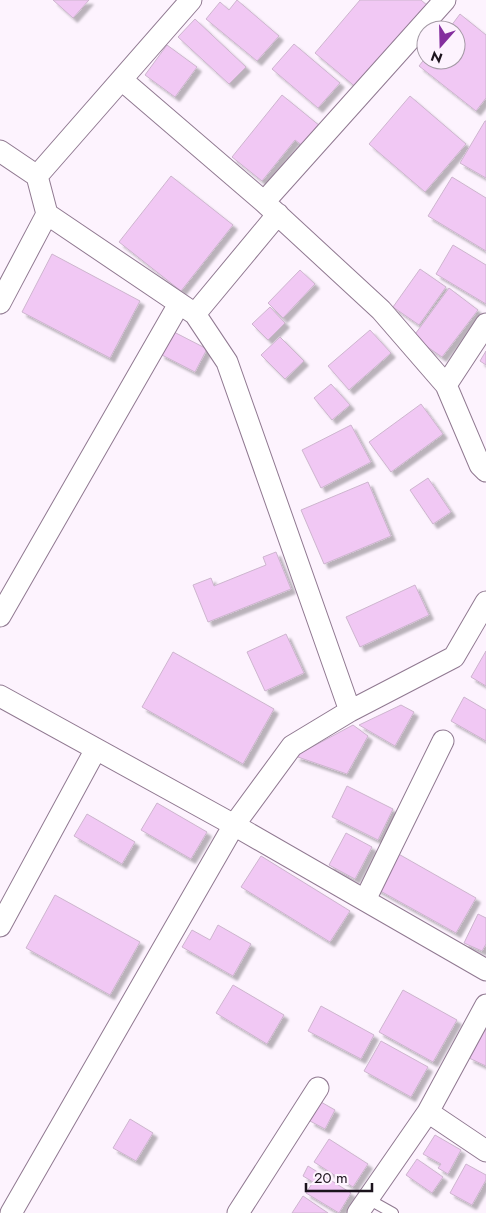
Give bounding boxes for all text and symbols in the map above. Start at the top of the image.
north arrow [416,20,466,70]
text: N [428,46,445,69]
scale bar [306,1160,372,1192]
text: 20 m [314,1167,348,1189]

